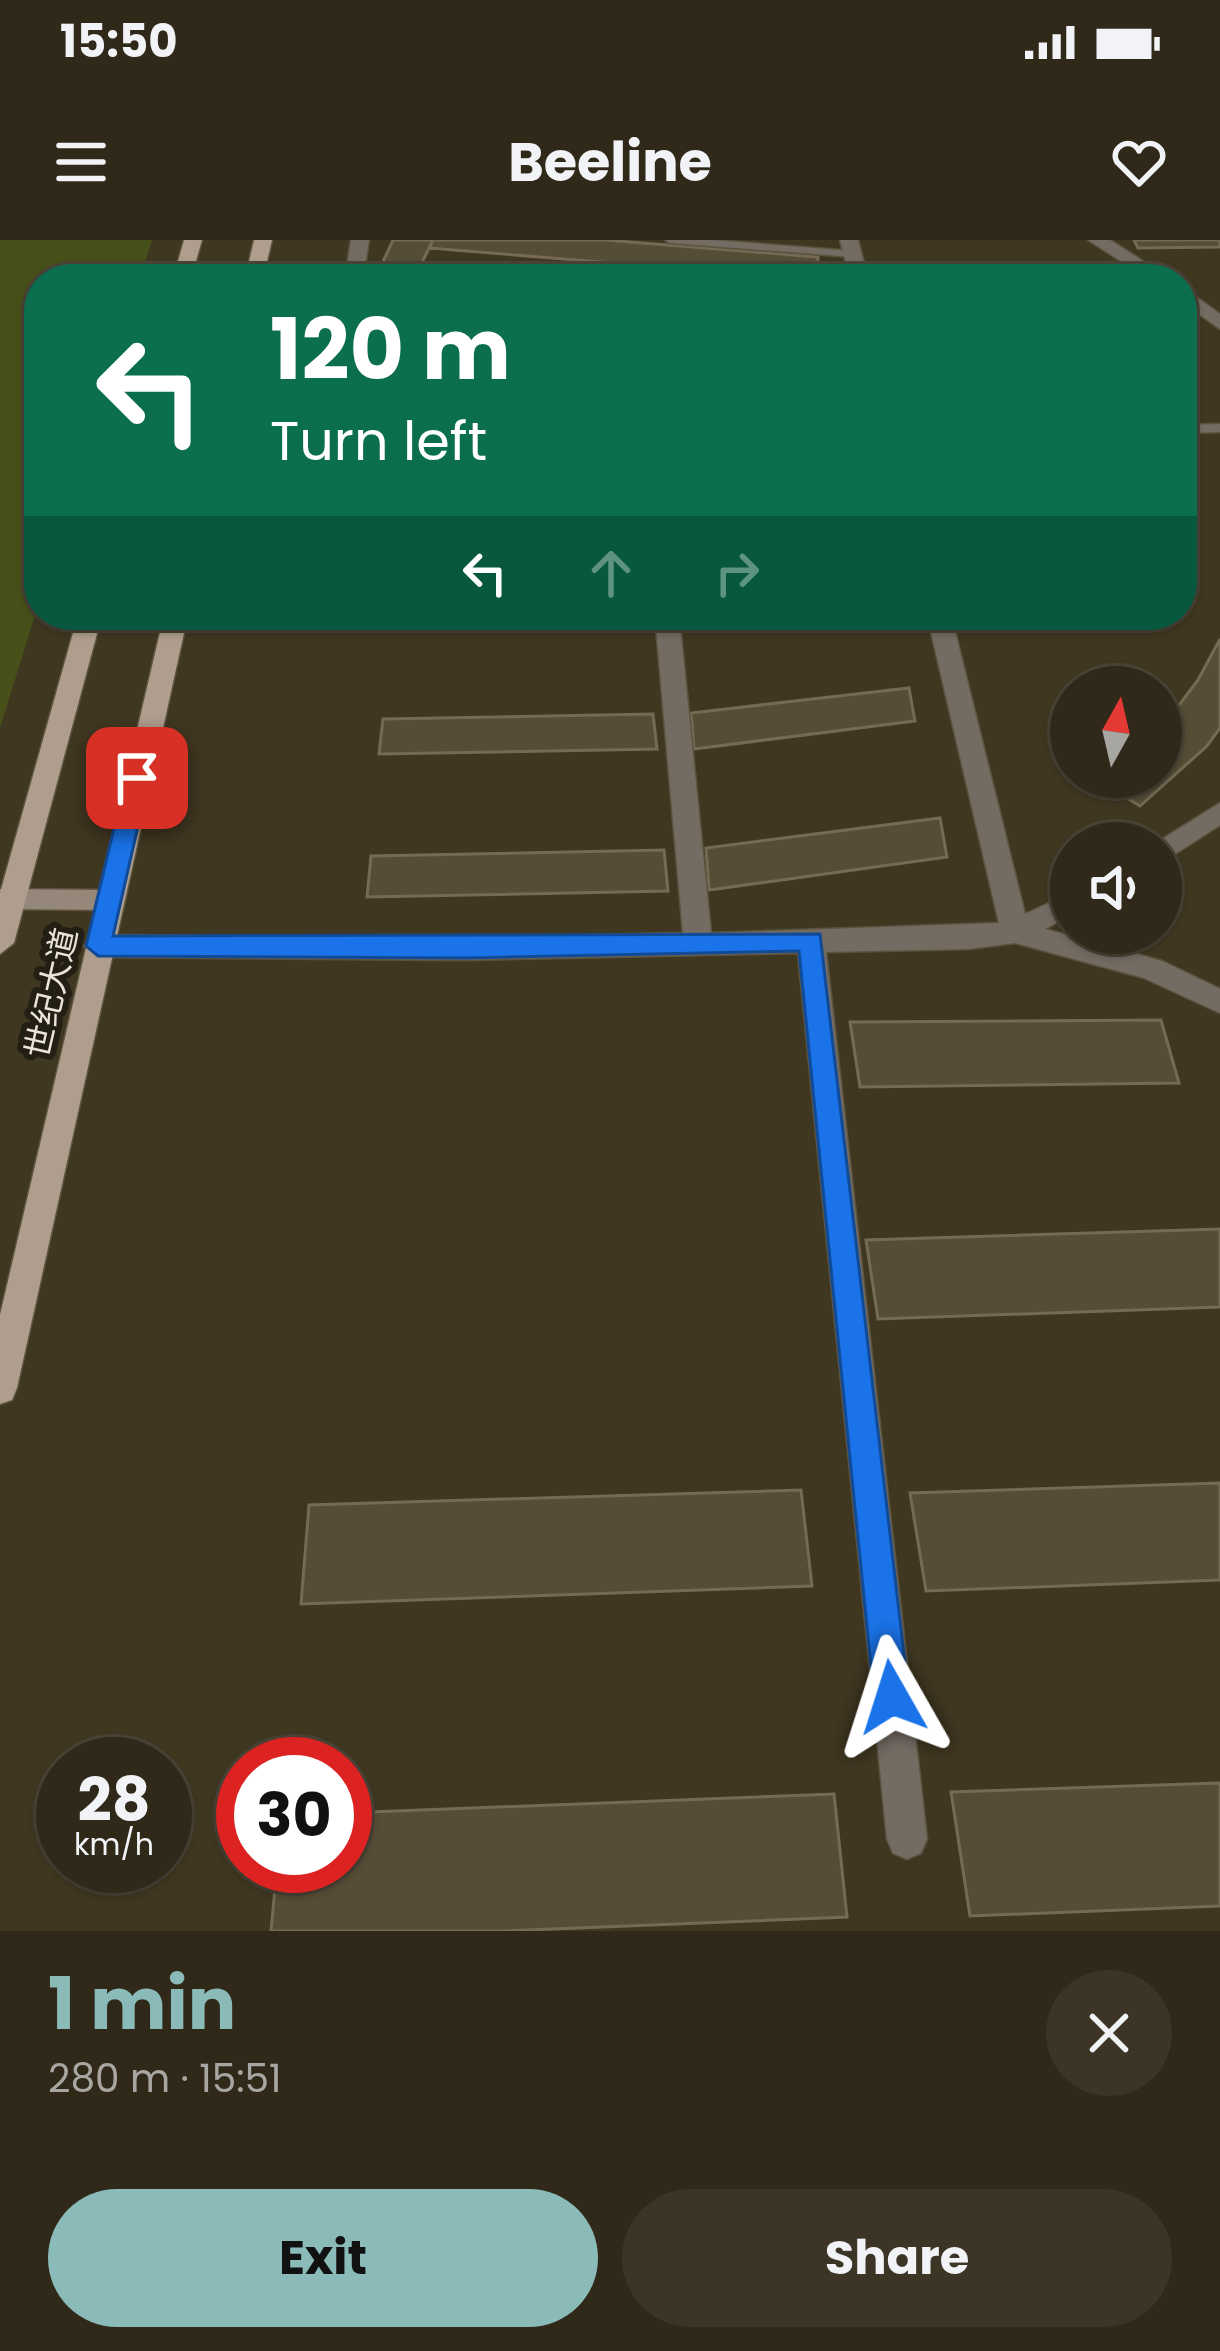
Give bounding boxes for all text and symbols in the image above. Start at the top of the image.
text: 15:50 [60,10,178,73]
text: Beeline [508,124,712,200]
icon: menu [48,129,114,195]
icon: heart [1106,129,1172,195]
text: 120 m [270,291,511,408]
icon: left [72,312,228,468]
text: Turn left [270,403,487,479]
icon: left [452,540,518,606]
icon: ahead [578,540,644,606]
icon: right [704,540,770,606]
north arrow [1050,666,1182,798]
map controls [1050,666,1182,954]
pin [86,727,188,829]
icon: arrive [104,745,170,811]
button: sound [1050,822,1182,954]
street label: 世纪大道 [14,924,89,1063]
position arrow [829,1634,955,1760]
speed limit sign: 30 [216,1737,372,1893]
text: 28 [77,1758,151,1842]
text: km/h [74,1823,154,1866]
text: 1 min [48,1953,236,2054]
button: close [1046,1970,1172,2096]
text: 280 m · 15:51 [48,2051,281,2106]
button: Exit [48,2189,598,2327]
button: Share [622,2189,1172,2327]

